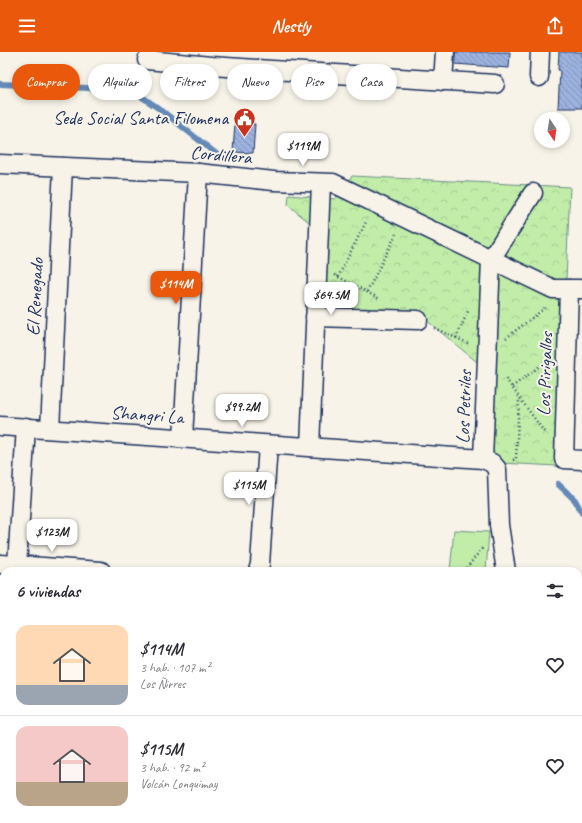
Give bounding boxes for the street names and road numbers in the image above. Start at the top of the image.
street label: Cordillera [189,140,254,170]
street label: El Renegado [21,256,49,336]
street label: Los Pirigallos [532,330,559,416]
street label: Los Petriles [451,368,477,444]
street label: Shangri La [110,400,186,430]

